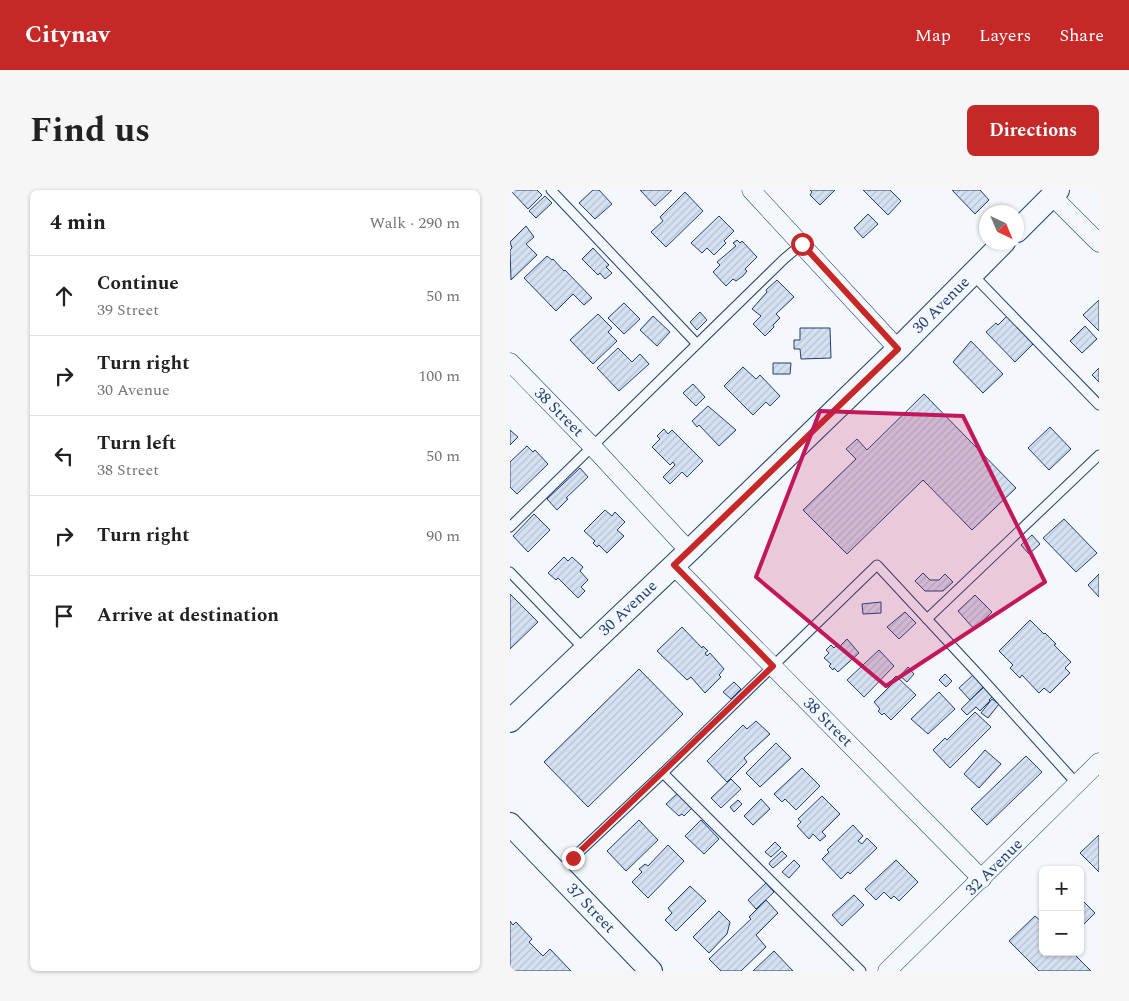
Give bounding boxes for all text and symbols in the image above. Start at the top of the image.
text: Citynav [25,17,110,53]
text: Map [915,22,951,49]
text: Layers [979,22,1031,49]
text: Share [1059,22,1104,49]
text: Find us [30,104,150,157]
button: Directions [967,105,1099,156]
north arrow [979,205,1024,250]
text: 4 min [50,207,106,239]
text: Walk · 290 m [369,211,460,235]
route start [791,233,814,256]
text: Continue [97,269,179,298]
street label: 30 Avenue [907,271,975,339]
icon: ahead [50,282,78,310]
text: 50 m [426,284,460,308]
text: 39 Street [97,298,159,322]
text: Turn right [97,349,190,378]
icon: right [50,362,78,390]
text: 100 m [418,364,460,388]
text: 30 Avenue [97,378,170,402]
street label: 38 Street [529,382,590,443]
text: Turn left [97,429,176,458]
icon: left [50,442,78,470]
text: 50 m [426,444,460,468]
text: 38 Street [97,458,159,482]
text: Turn right [97,521,190,550]
icon: right [50,522,78,550]
text: 90 m [426,524,460,548]
street label: 30 Avenue [593,574,663,642]
text: Arrive at destination [97,601,279,630]
icon: arrive [50,602,78,630]
street label: 38 Street [798,692,859,753]
street label: 32 Avenue [960,833,1028,901]
route end [562,847,585,870]
map controls [1039,866,1084,956]
button: + [1039,866,1084,911]
street label: 37 Street [561,877,621,939]
button: − [1039,911,1084,956]

